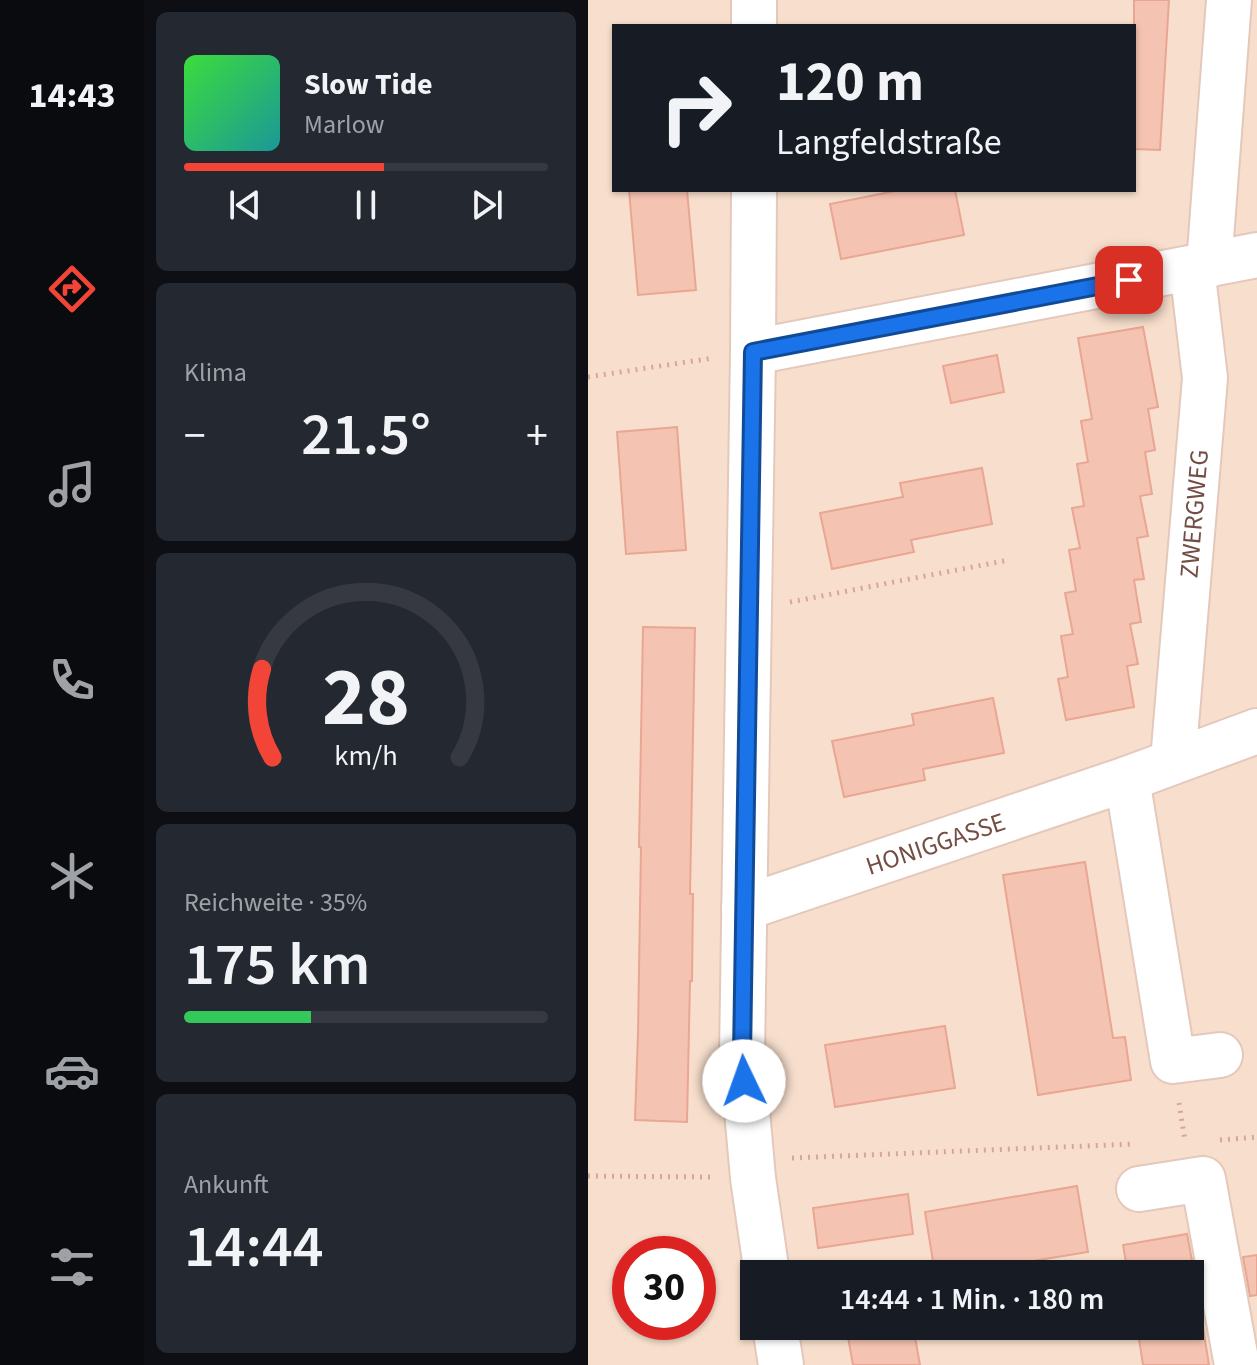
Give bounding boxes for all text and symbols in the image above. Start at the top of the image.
text: 120 m [776,43,924,122]
icon: right [644,56,748,160]
text: Slow Tide [304,63,433,106]
text: 14:43 [29,70,115,121]
text: Marlow [304,106,384,143]
text: Langfeldstraße [776,117,1002,168]
icon: previous [223,183,267,227]
icon: pause [344,183,388,227]
icon: next [465,183,509,227]
pin [1095,246,1163,314]
icon: arrive [1107,258,1151,302]
icon: directions [44,261,100,317]
text: Klima [184,354,247,391]
text: 21.5° [301,393,431,478]
text: − [184,405,206,468]
text: + [526,405,548,468]
street label: ZWERGWEG [1170,448,1217,580]
icon: music [44,456,100,512]
text: 28 [322,639,410,757]
icon: phone [44,652,100,708]
text: km/h [334,737,398,777]
street label: HONIGGASSE [861,803,1010,884]
icon: climate [44,848,100,904]
text: Reichweite · 35% [184,884,367,921]
text: 175 km [184,923,370,1008]
position arrow [702,1039,786,1123]
icon: car [44,1043,100,1099]
text: Ankunft [184,1166,269,1203]
text: 14:44 [184,1205,324,1290]
speed limit sign: 30 [612,1236,716,1340]
icon: filters [44,1239,100,1295]
text: 14:44 · 1 Min. · 180 m [840,1278,1104,1321]

